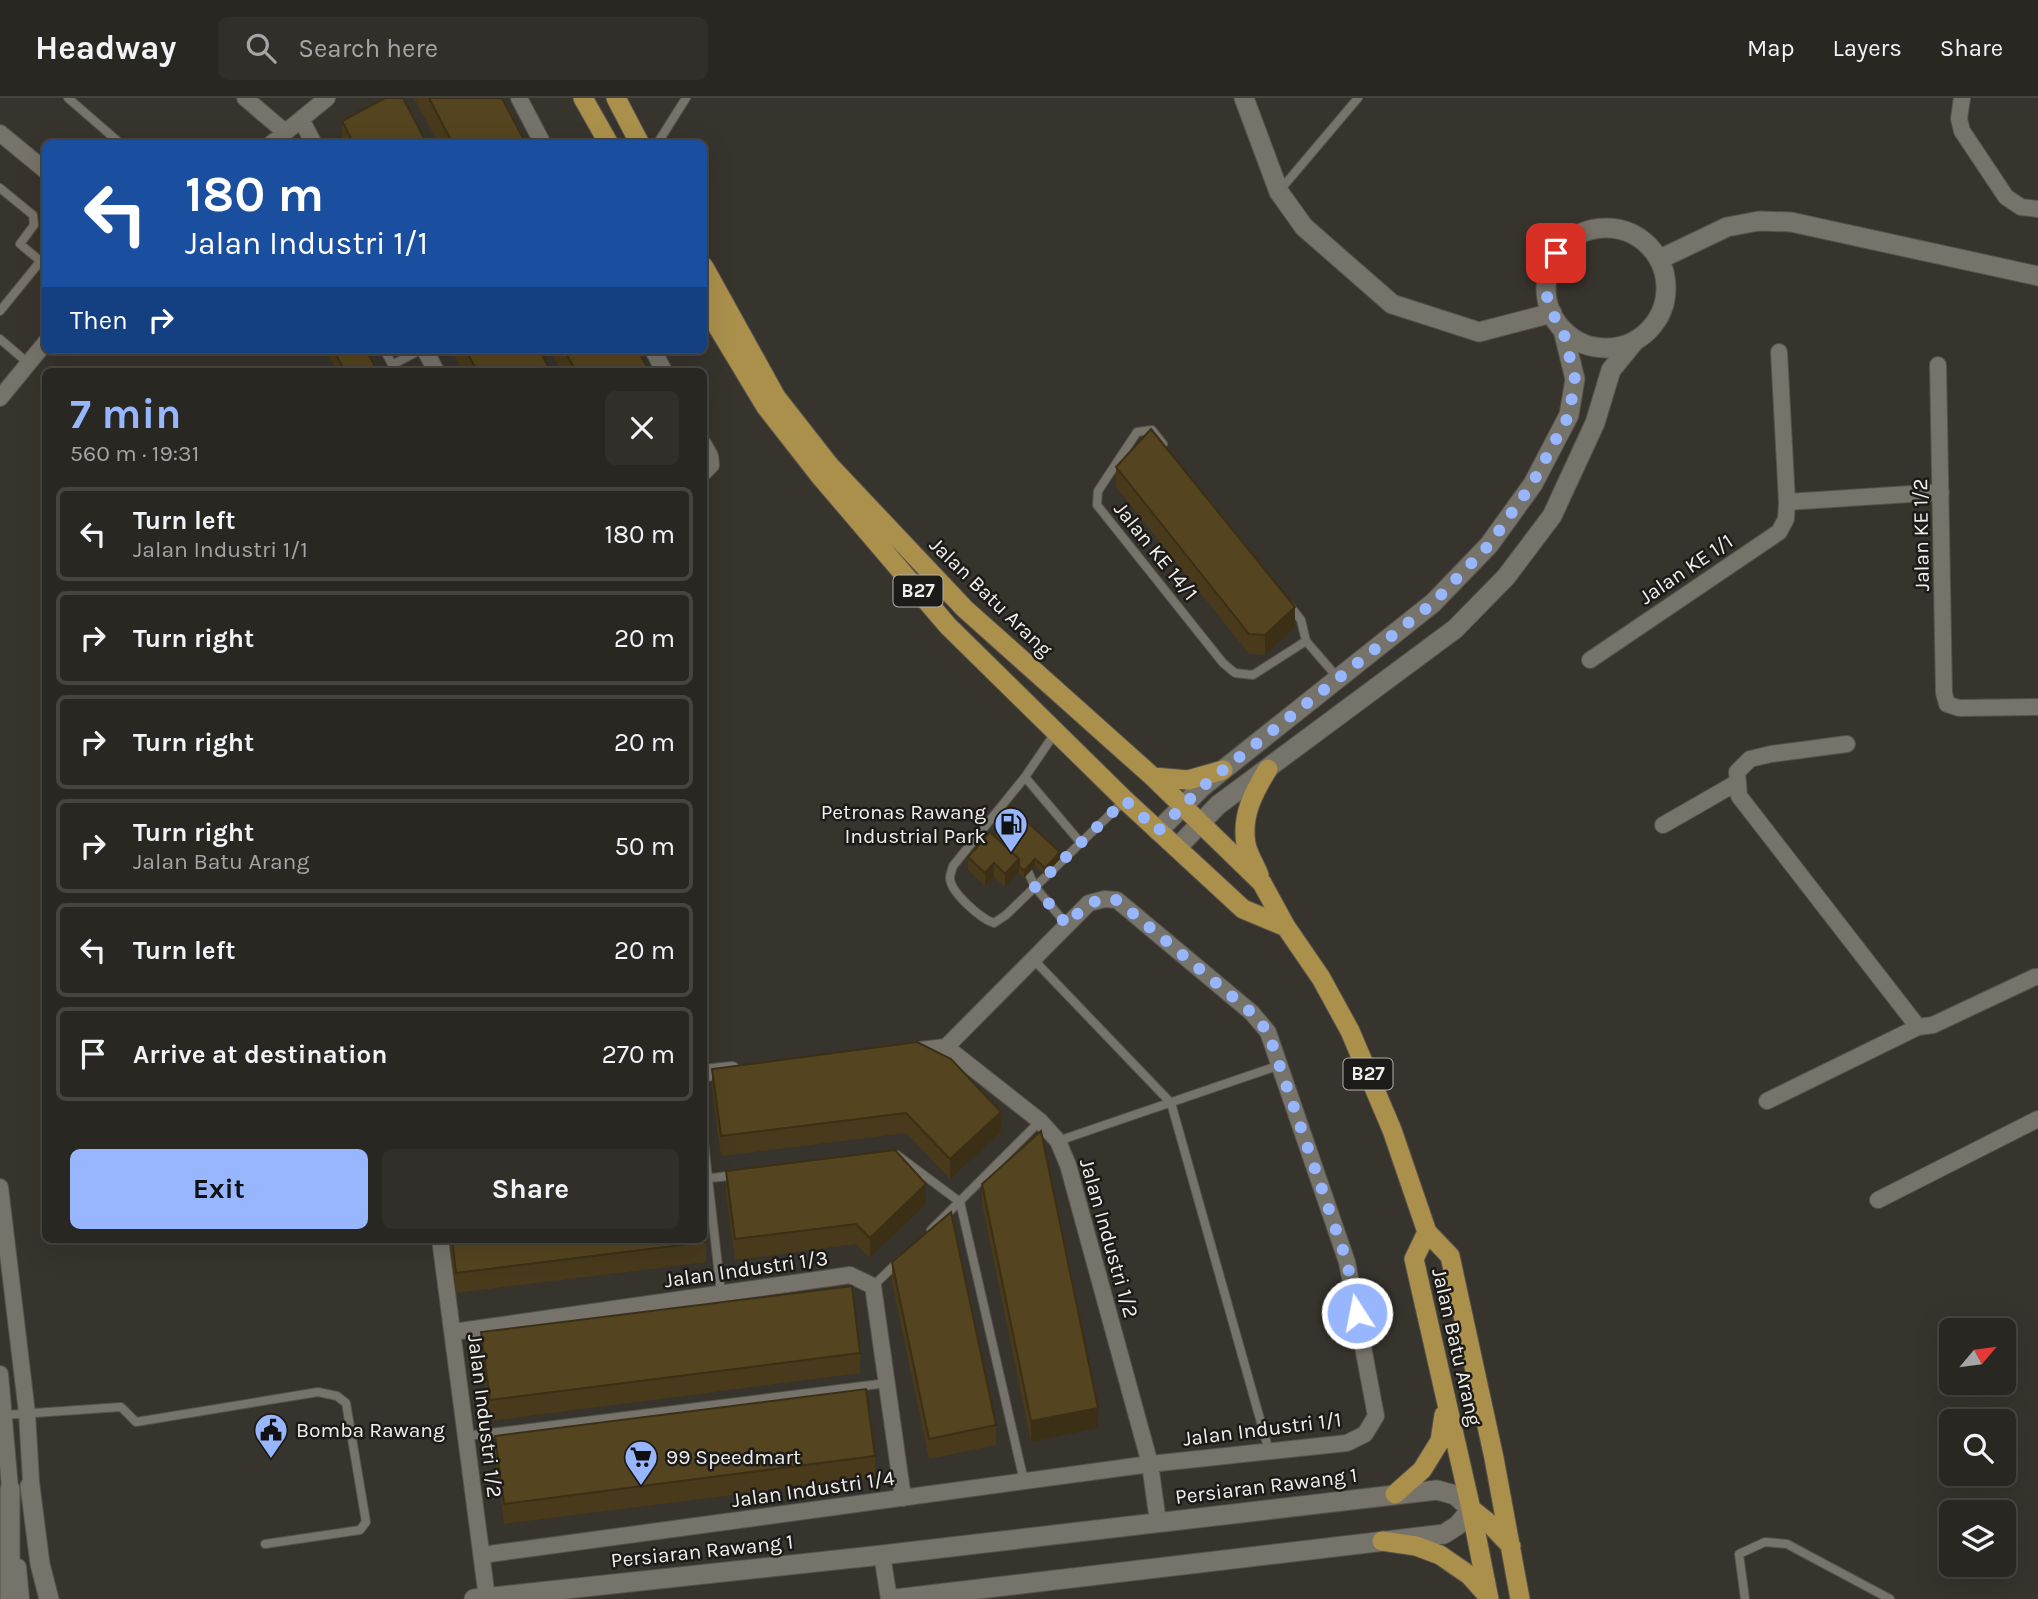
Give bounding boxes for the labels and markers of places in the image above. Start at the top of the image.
pin [1526,223,1586,283]
place label: Petronas Rawang Industrial Park [821,800,986,848]
fuel station icon: Petronas Rawang Industrial Park [992,805,1030,854]
public building icon: Bomba Rawang [252,1411,290,1460]
place label: Bomba Rawang [296,1418,445,1442]
supermarket icon: 99 Speedmart [622,1438,660,1487]
place label: 99 Speedmart [666,1445,801,1469]

